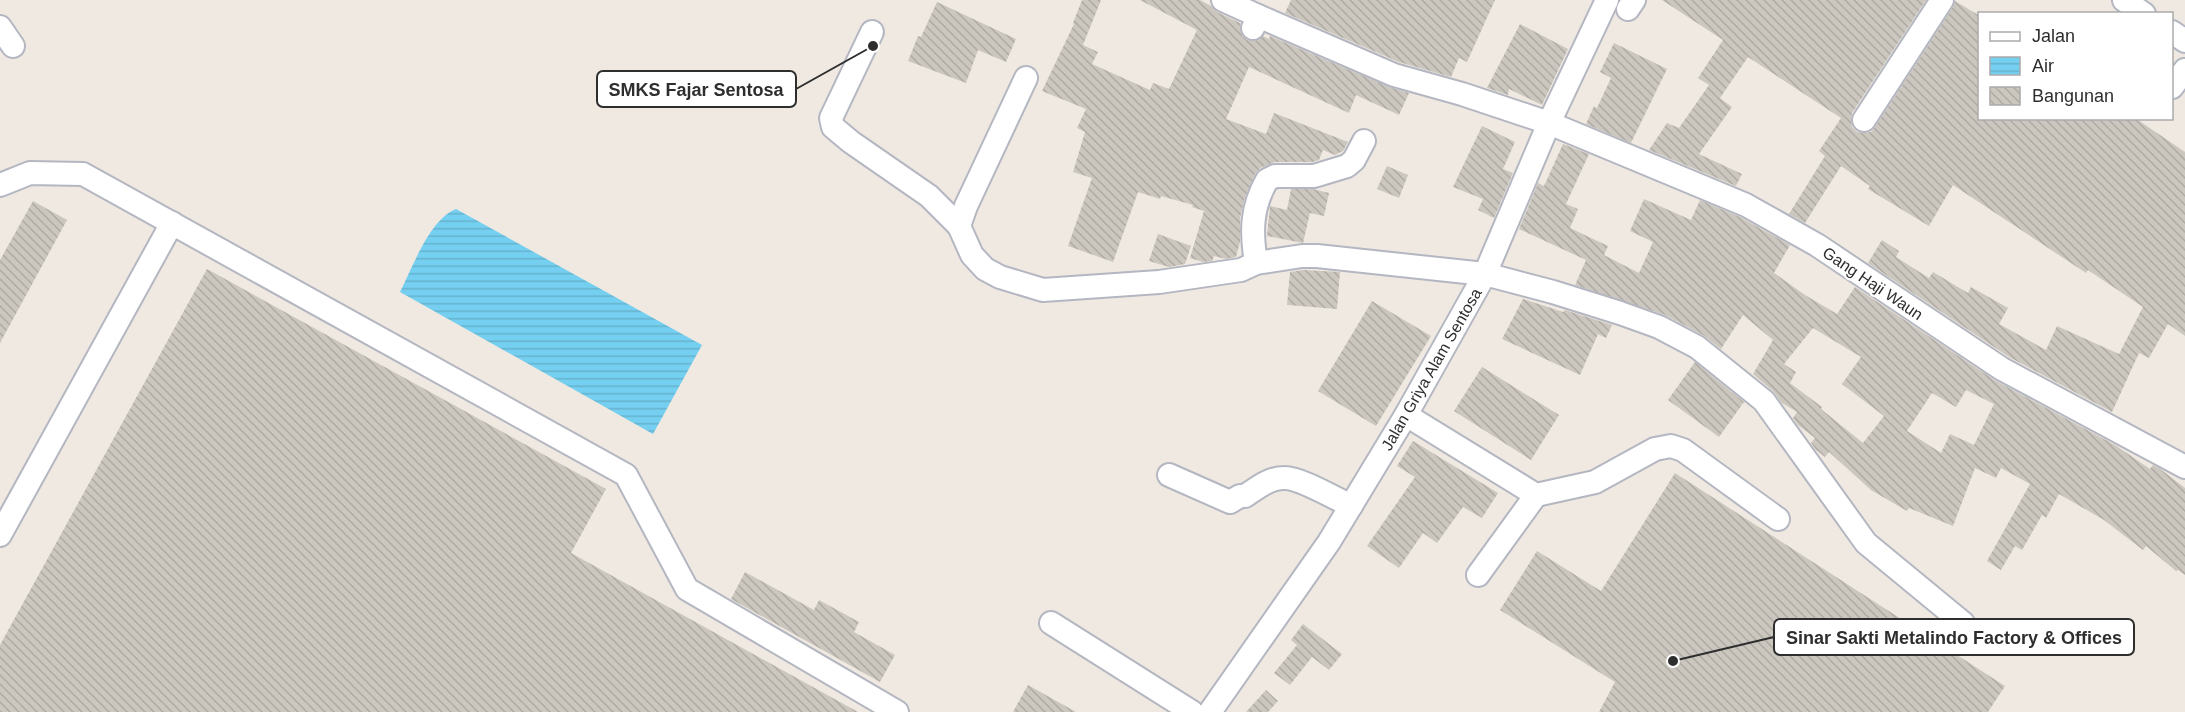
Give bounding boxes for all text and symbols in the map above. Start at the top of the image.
legend [1978,12,2173,120]
text: Jalan [2032,26,2075,46]
text: Air [2032,56,2054,76]
callout: SMKS Fajar Sentosa [597,71,796,107]
text: SMKS Fajar Sentosa [608,80,785,100]
text: Bangunan [2032,86,2114,106]
street label: Gang Haji Waun [1820,244,1926,323]
street label: Jalan Griya Alam Sentosa [1378,285,1485,453]
callout: Sinar Sakti Metalindo Factory & Offices [1774,619,2134,655]
text: Sinar Sakti Metalindo Factory & Offices [1786,628,2122,648]

